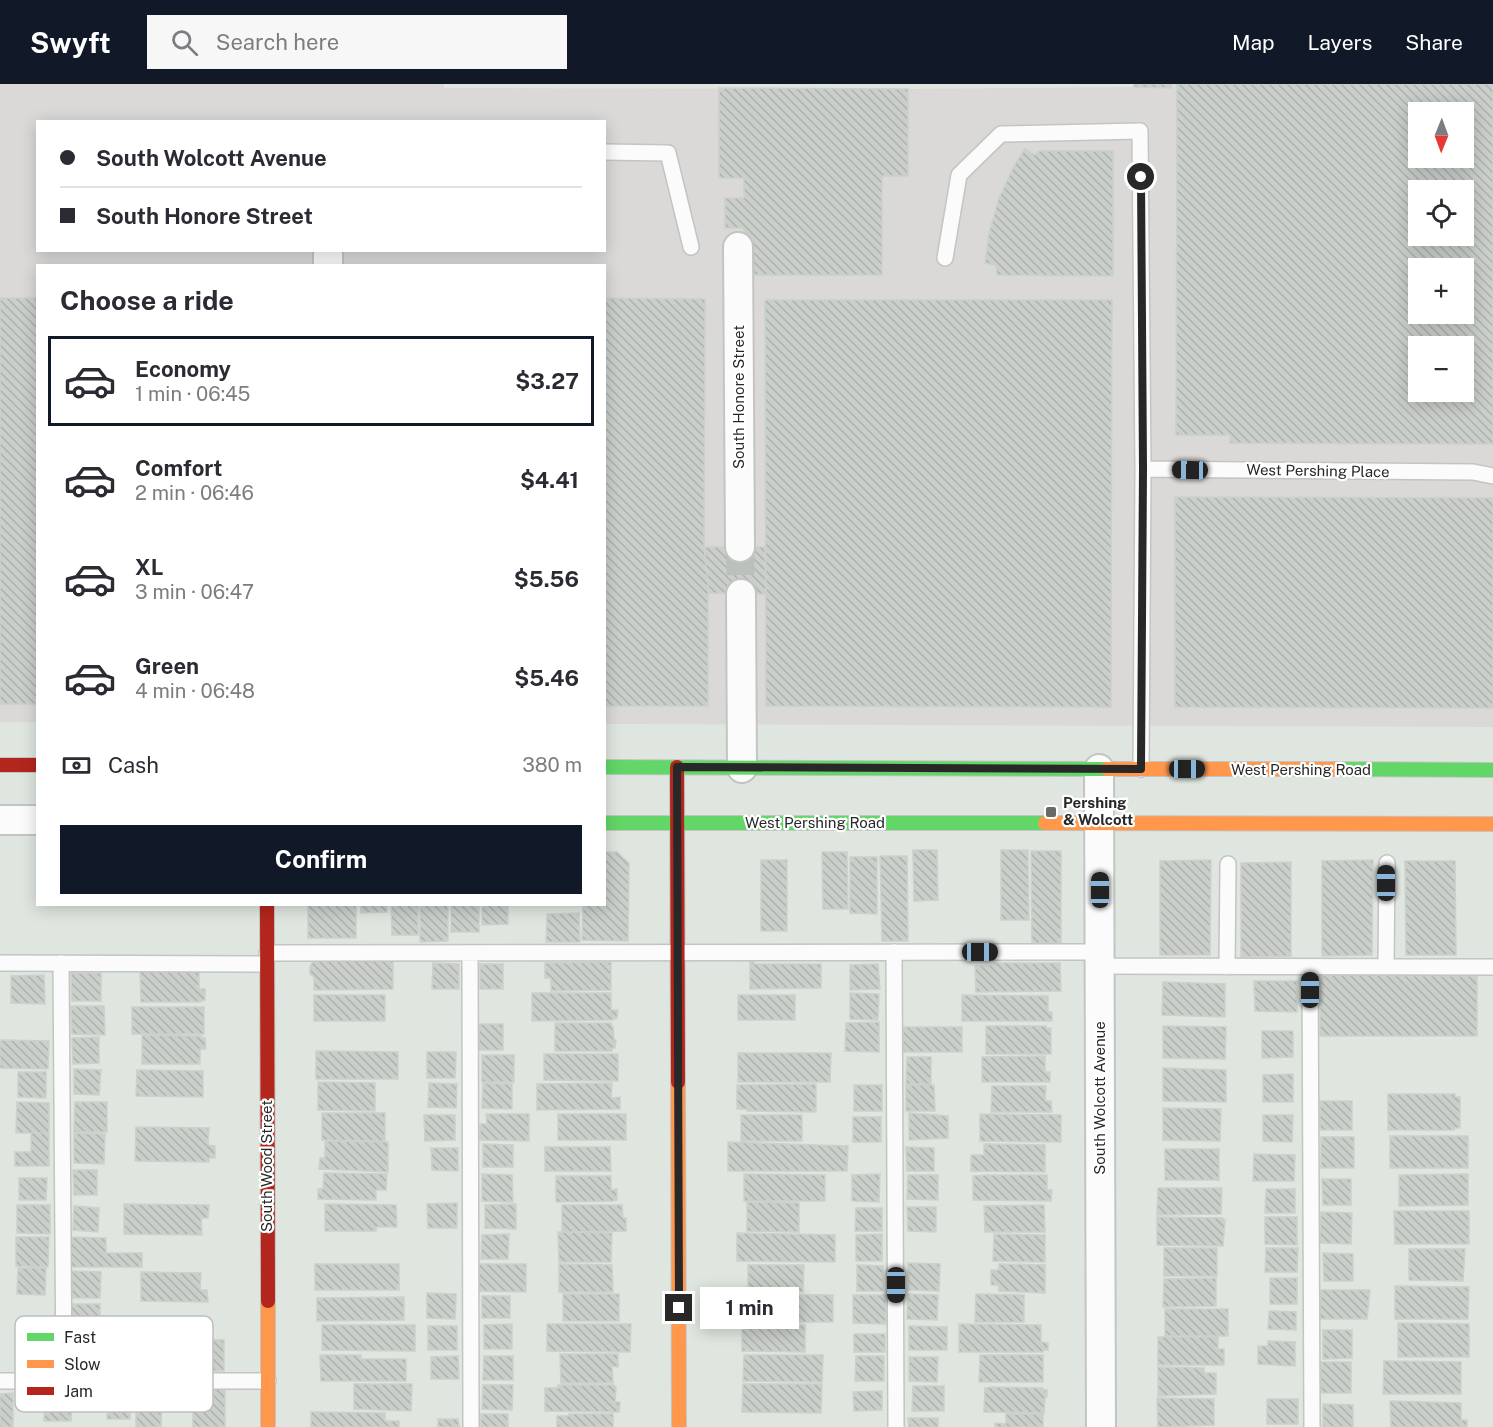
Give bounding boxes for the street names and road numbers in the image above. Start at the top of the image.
street label: South Honore Street [730,325,747,469]
street label: West Pershing Place [1246,461,1390,480]
street label: West Pershing Road [1231,761,1371,778]
street label: West Pershing Road [745,814,885,831]
street label: South Wolcott Avenue [1091,1021,1108,1175]
street label: South Wood Street [258,1100,275,1232]

